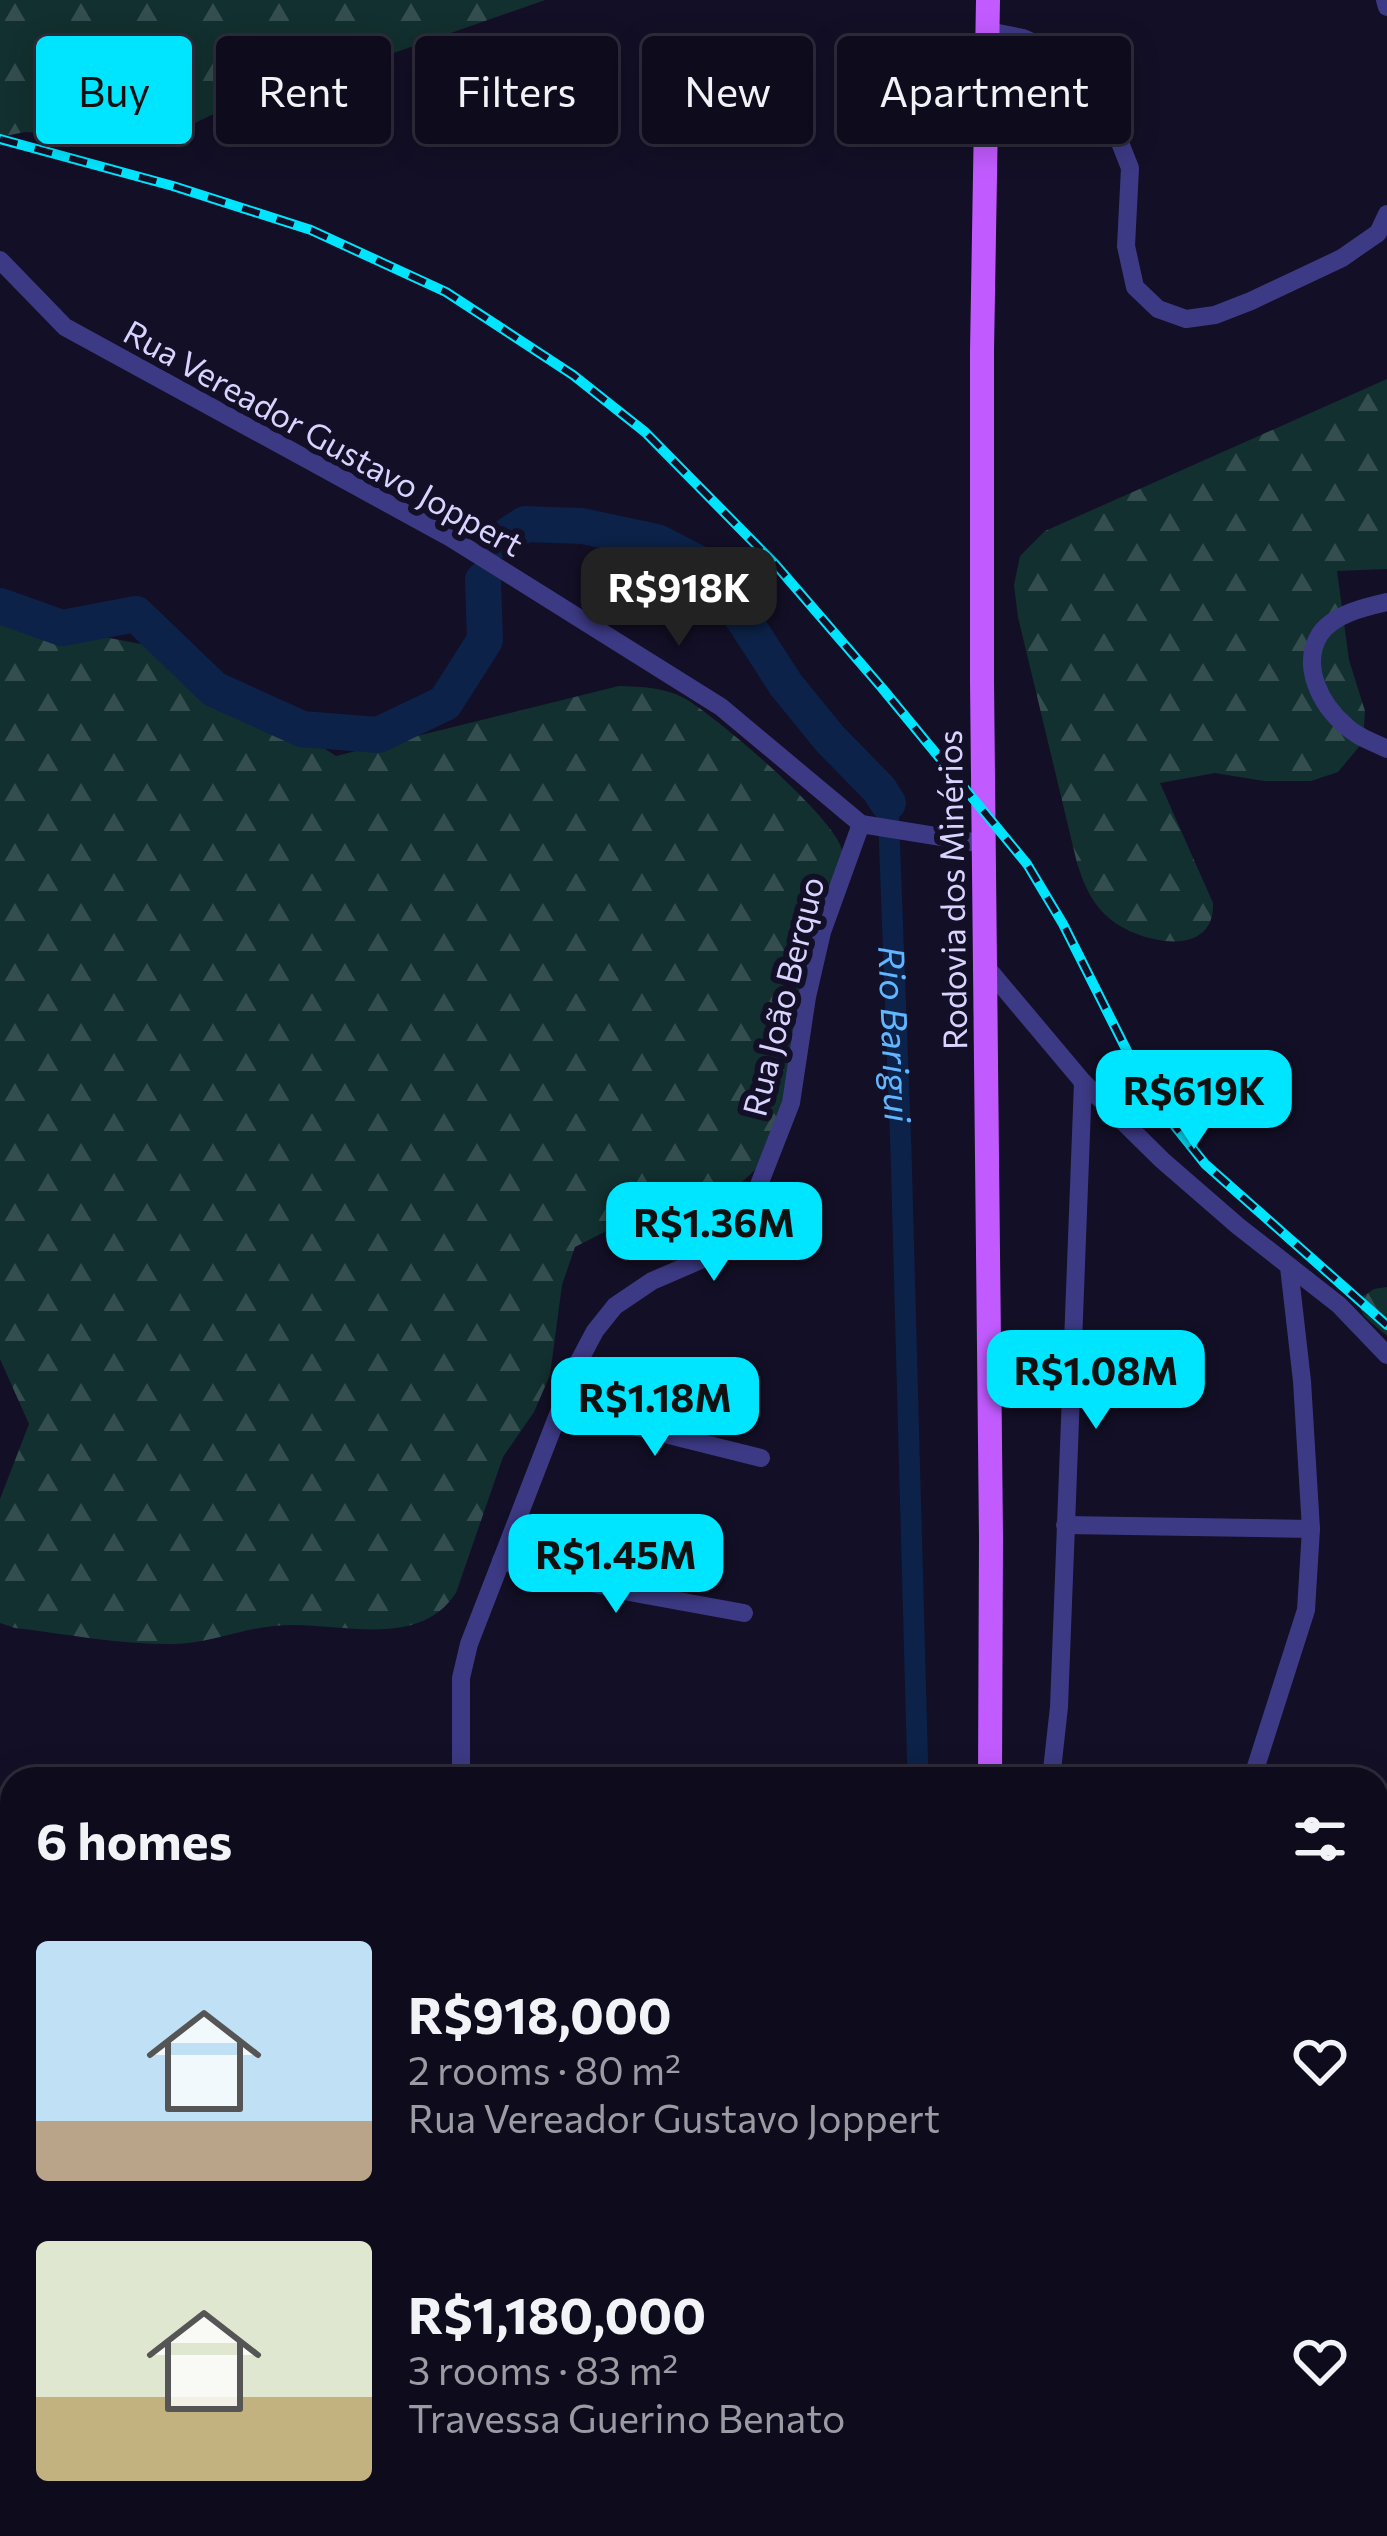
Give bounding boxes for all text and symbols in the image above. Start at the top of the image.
chip: Buy [36,36,192,144]
chip: Rent [216,36,391,144]
chip: Filters [415,36,618,144]
chip: New [642,36,813,144]
chip: Apartment [837,36,1131,144]
street label: Rua Vereador Gustavo Joppert [117,310,531,564]
pin: R$918K [581,547,777,649]
text: R$918K [608,562,750,610]
street label: Rodovia dos Minérios [928,730,974,1050]
street label: Rua João Berquo [732,872,832,1120]
water label: Rio Barigui [871,945,922,1125]
pin: R$619K [1096,1050,1292,1152]
text: R$619K [1123,1065,1265,1113]
pin: R$1.36M [603,1182,825,1284]
text: R$1.36M [633,1197,795,1245]
pin: R$1.08M [985,1330,1207,1432]
text: R$1.08M [1014,1345,1178,1393]
pin: R$1.18M [544,1357,766,1459]
text: R$1.18M [578,1372,732,1420]
pin: R$1.45M [505,1514,727,1616]
text: R$1.45M [535,1529,697,1577]
icon: filters [1287,1806,1353,1872]
text: 6 homes [36,1808,232,1871]
text: R$918,000 [408,1982,672,2045]
icon: home [132,1989,276,2133]
icon: heart [1287,2028,1353,2094]
text: 2 rooms · 80 m² [408,2045,681,2093]
text: Rua Vereador Gustavo Joppert [408,2093,940,2141]
text: R$1,180,000 [408,2282,706,2345]
icon: home [132,2289,276,2433]
icon: heart [1287,2328,1353,2394]
text: 3 rooms · 83 m² [408,2345,678,2393]
text: Travessa Guerino Benato [408,2393,845,2441]

